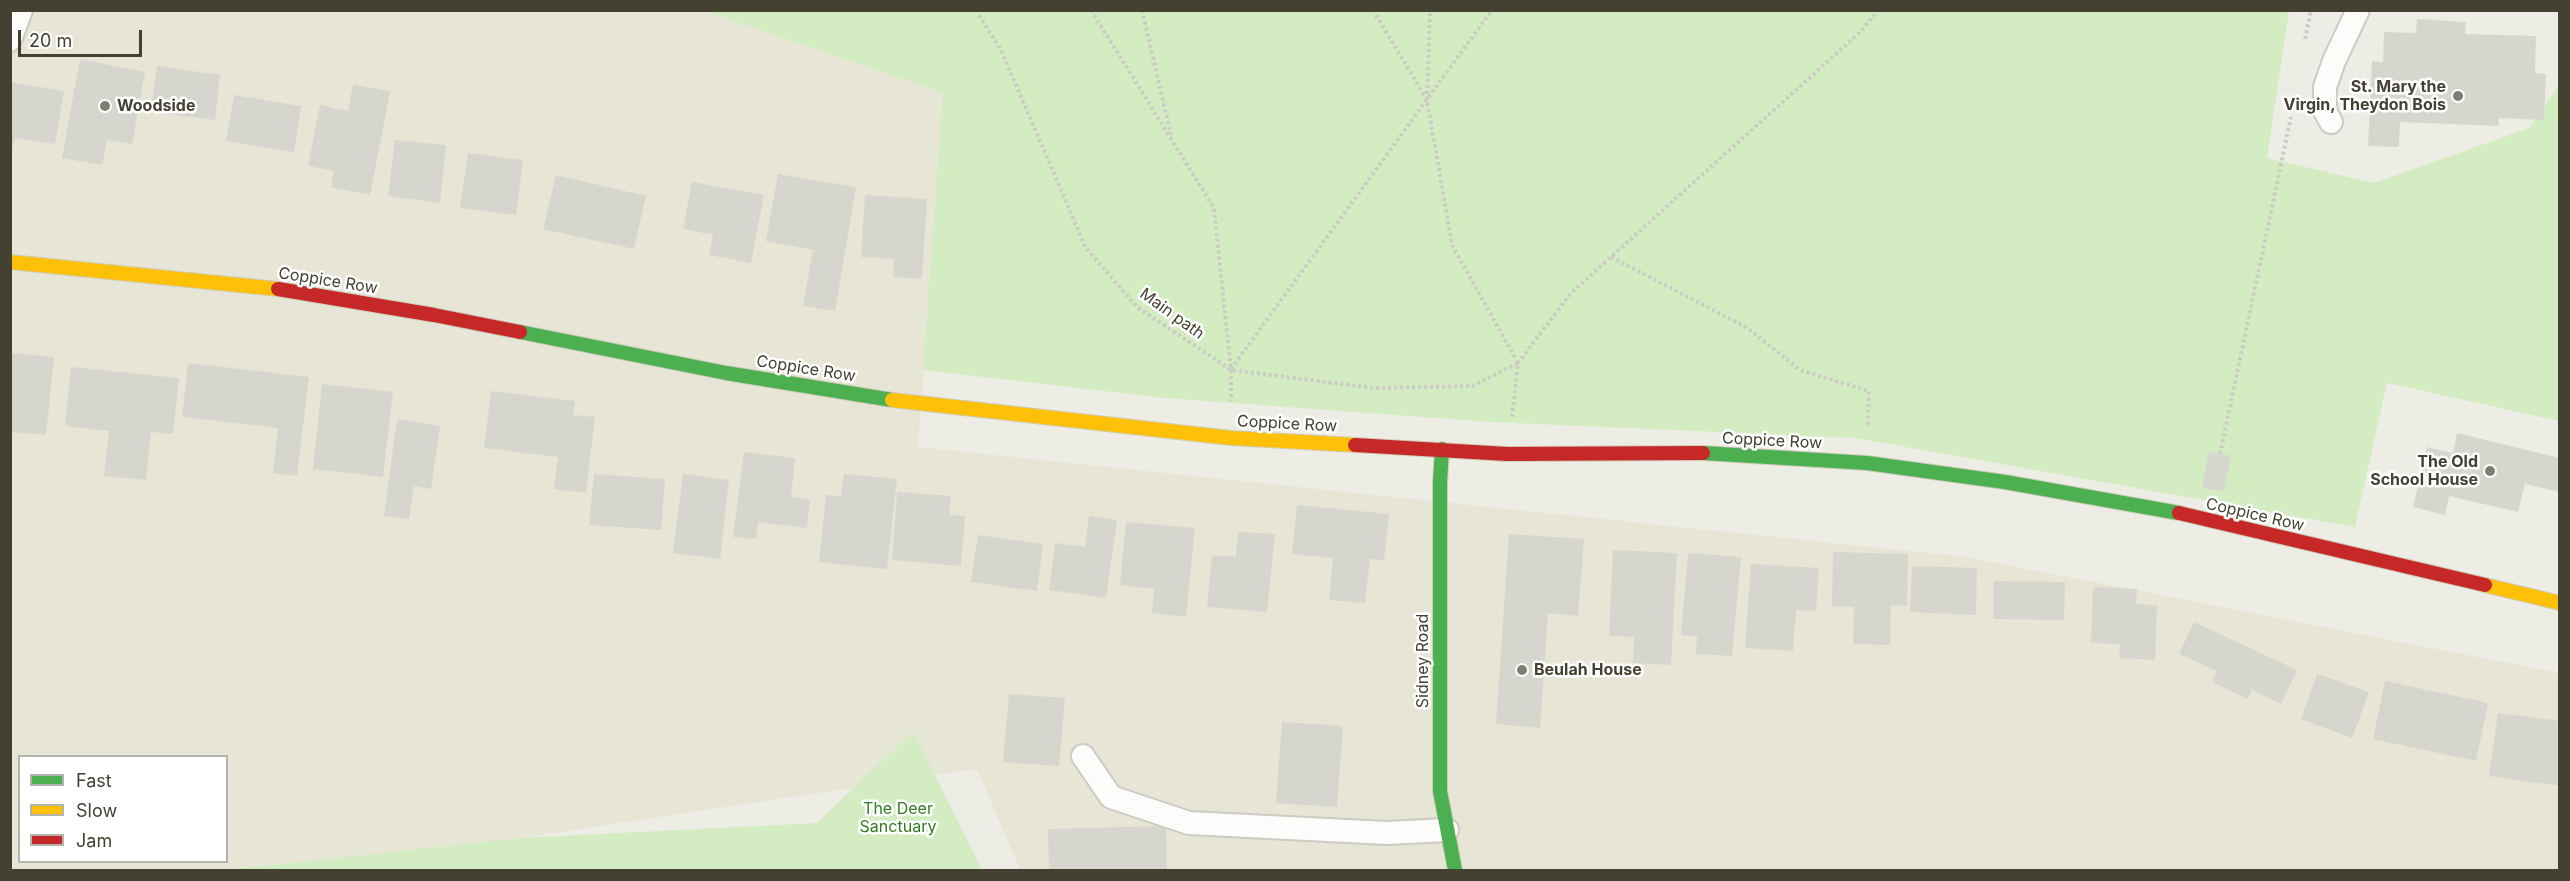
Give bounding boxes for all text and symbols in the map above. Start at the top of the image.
scale bar [21,18,146,56]
text: 20 m [29,30,72,51]
place label: St. Mary the Virgin, Theydon Bois [2283,77,2446,115]
marker: St. Mary the Virgin, Theydon Bois [2451,89,2465,103]
place label: Woodside [117,96,195,116]
marker: Woodside [98,99,112,113]
street label: Coppice Row [277,264,379,298]
street label: Main path [1136,284,1208,344]
street label: Coppice Row [755,352,857,386]
street label: Coppice Row [1236,412,1338,436]
street label: Coppice Row [1721,429,1823,453]
place label: The Old School House [2370,452,2478,490]
marker: The Old School House [2483,464,2497,478]
street label: Coppice Row [2204,494,2306,536]
street label: Sidney Road [1413,614,1433,708]
place label: Beulah House [1534,660,1642,680]
marker: Beulah House [1515,663,1529,677]
legend [18,755,228,863]
text: Fast [76,770,112,791]
park label: The Deer Sanctuary [860,799,936,837]
text: Slow [76,800,117,821]
text: Jam [76,830,112,851]

